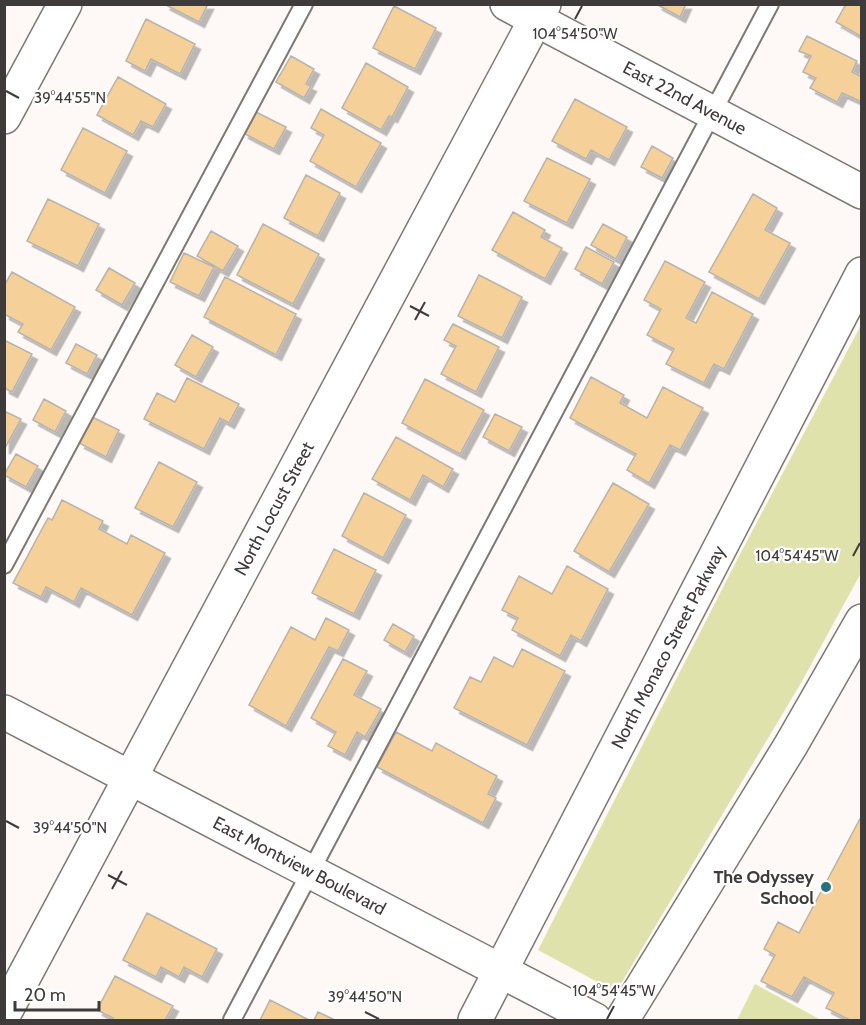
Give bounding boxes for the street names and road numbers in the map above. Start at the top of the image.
street label: East 22nd Avenue [619,56,750,140]
street label: North Locust Street [230,438,319,579]
street label: North Monaco Street Parkway [607,542,730,753]
street label: East Montview Boulevard [209,812,389,920]

